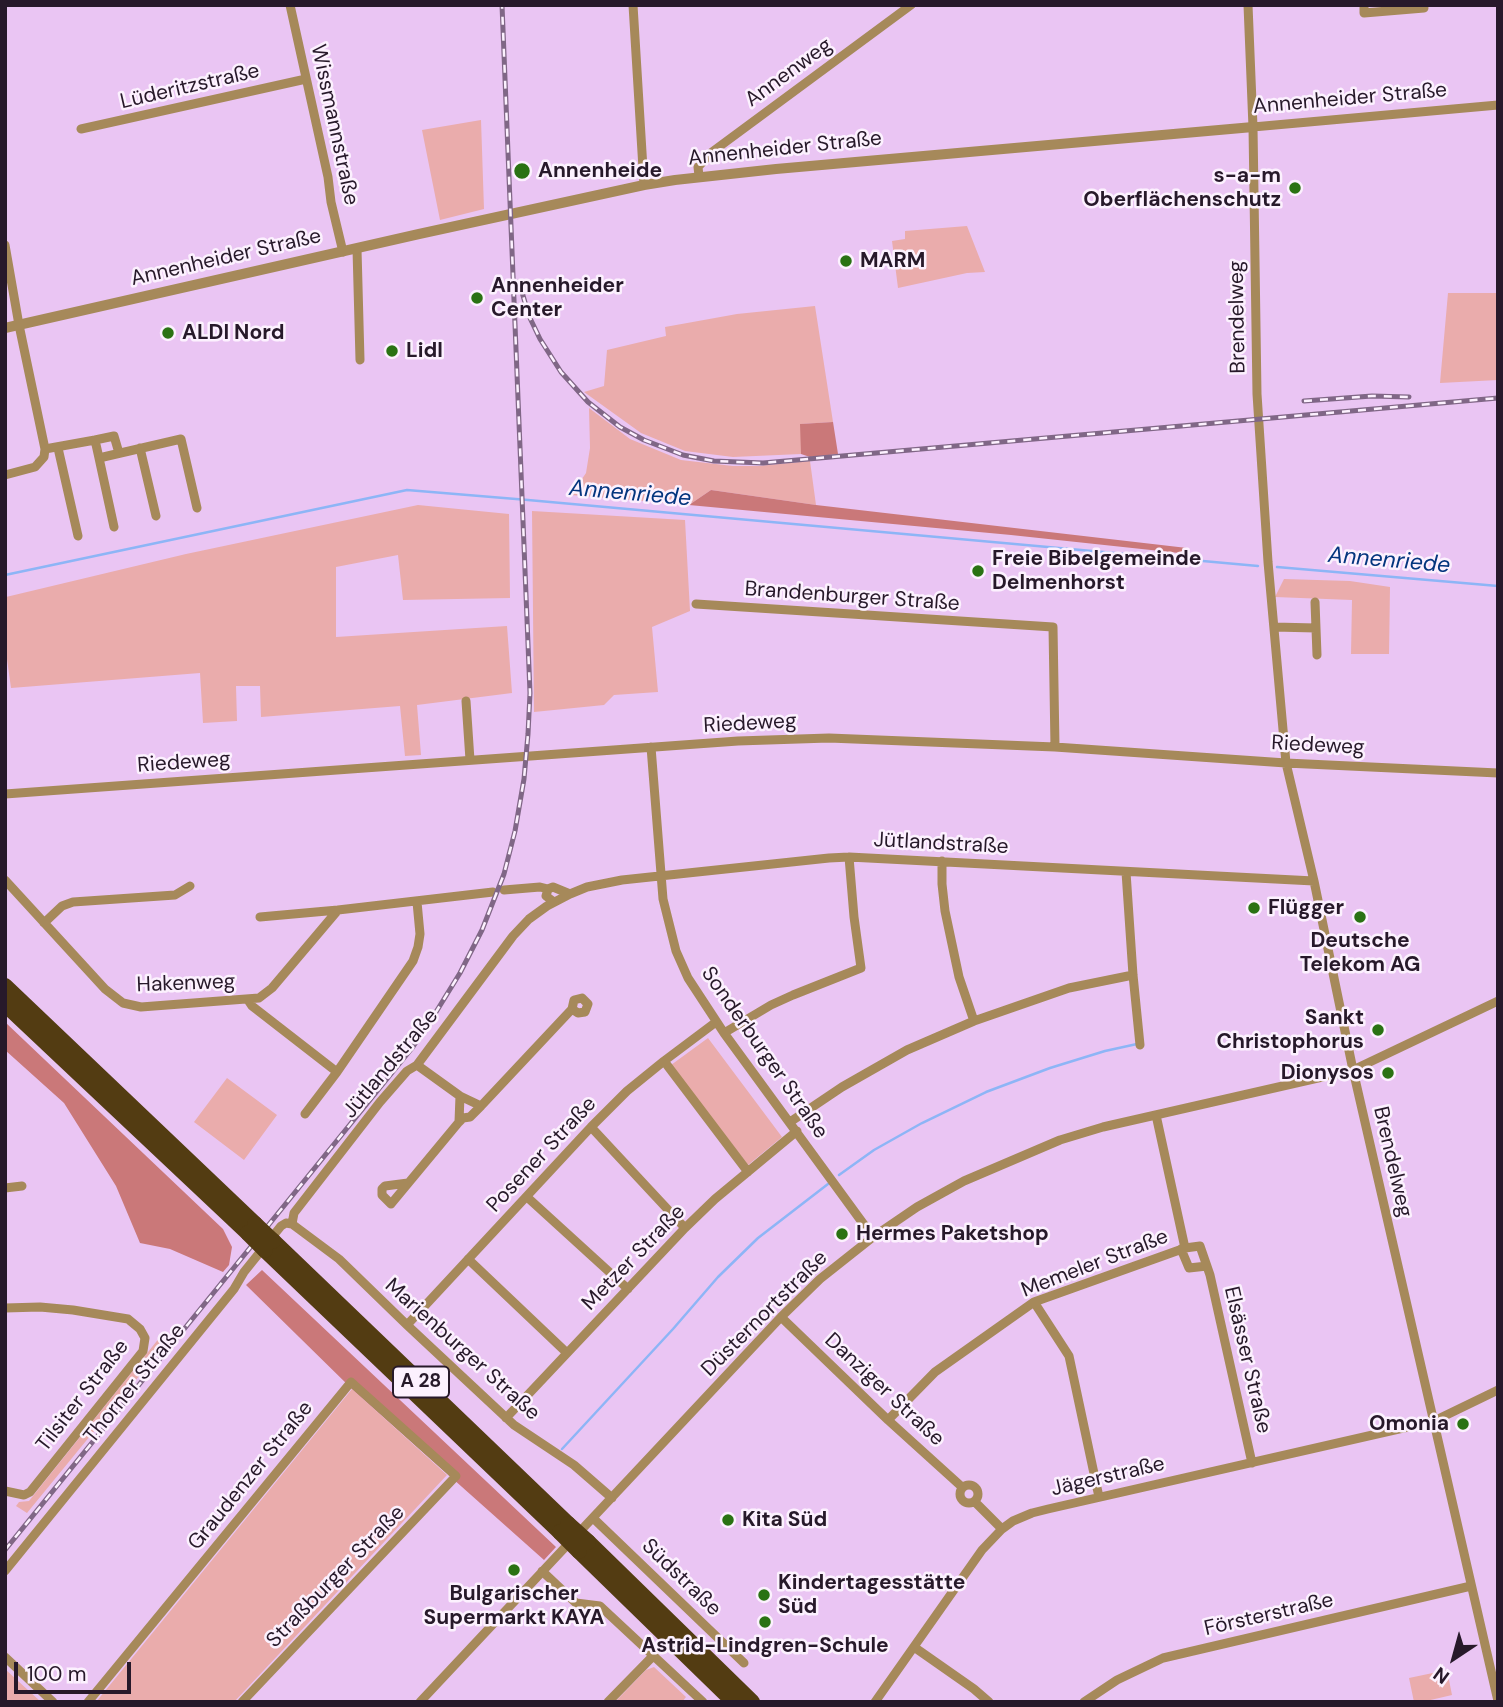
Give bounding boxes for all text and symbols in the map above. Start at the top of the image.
street label: Annenweg [741,33,837,113]
street label: Wissmannstraße [305,42,363,208]
street label: Lüderitzstraße [118,59,262,115]
street label: Annenheider Straße [1252,78,1448,120]
street label: Annenheider Straße [687,126,883,172]
place label: Annenheide [538,158,662,184]
marker: Annenheide [512,161,532,181]
place label: s-a-m Oberflächenschutz [1083,163,1281,213]
marker: s-a-m Oberflächenschutz [1287,180,1303,196]
street label: Annenheider Straße [128,224,324,292]
place label: MARM [860,248,925,274]
marker: MARM [838,253,854,269]
street label: Brendelweg [1224,260,1252,374]
place label: Annenheider Center [491,273,624,323]
marker: Annenheider Center [469,290,485,306]
place label: ALDI Nord [182,320,284,346]
marker: ALDI Nord [160,325,176,341]
place label: Lidl [406,338,443,364]
marker: Lidl [384,343,400,359]
water label: Annenriede [568,475,692,513]
water label: Annenriede [1327,542,1451,580]
place label: Freie Bibelgemeinde Delmenhorst [992,546,1201,596]
marker: Freie Bibelgemeinde Delmenhorst [970,563,986,579]
street label: Brandenburger Straße [744,577,960,617]
street label: Riedeweg [703,709,797,739]
street label: Riedeweg [1271,731,1365,761]
street label: Riedeweg [137,747,231,779]
street label: Jütlandstraße [873,828,1009,860]
place label: Flügger [1268,895,1344,921]
marker: Flügger [1246,900,1262,916]
marker: Deutsche Telekom AG [1352,909,1368,925]
place label: Deutsche Telekom AG [1300,928,1420,978]
street label: Sonderburger Straße [695,962,833,1144]
street label: Hakenweg [136,970,236,998]
street label: Jütlandstraße [338,1004,444,1124]
place label: Sankt Christophorus [1216,1005,1364,1055]
marker: Sankt Christophorus [1370,1022,1386,1038]
place label: Dionysos [1281,1060,1374,1086]
marker: Dionysos [1380,1065,1396,1081]
street label: Posener Straße [482,1092,602,1218]
street label: Brendelweg [1367,1104,1417,1220]
street label: Metzer Straße [577,1200,691,1316]
place label: Hermes Paketshop [856,1221,1049,1247]
street label: Memeler Straße [1018,1224,1172,1304]
marker: Hermes Paketshop [834,1226,850,1242]
street label: Düsternortstraße [697,1246,833,1382]
street label: Marienburger Straße [379,1274,545,1426]
street label: Elsässer Straße [1218,1284,1276,1436]
street label: Thorner Straße [79,1319,191,1449]
street label: Danziger Straße [819,1328,949,1452]
street label: Tilsiter Straße [31,1335,135,1457]
road number: A 28 [393,1366,449,1398]
street label: Graudenzer Straße [183,1396,319,1556]
place label: Omonia [1369,1411,1449,1437]
marker: Omonia [1455,1416,1471,1432]
street label: Jägerstraße [1049,1452,1167,1502]
street label: Straßburger Straße [262,1501,410,1653]
place label: Kita Süd [742,1507,827,1533]
marker: Kita Süd [720,1512,736,1528]
street label: Südstraße [636,1534,726,1622]
marker: Bulgarischer Supermarkt KAYA [506,1562,522,1578]
place label: Kindertagesstätte Süd [778,1570,965,1620]
place label: Bulgarischer Supermarkt KAYA [424,1581,604,1631]
marker: Kindertagesstätte Süd [756,1587,772,1603]
street label: Försterstraße [1202,1588,1336,1642]
marker: Astrid-Lindgren-Schule [757,1614,773,1630]
north arrow [1419,1623,1489,1693]
place label: Astrid-Lindgren-Schule [641,1633,889,1659]
scale bar [18,1648,135,1692]
text: 100 m [27,1660,87,1688]
text: N [1428,1661,1454,1690]

